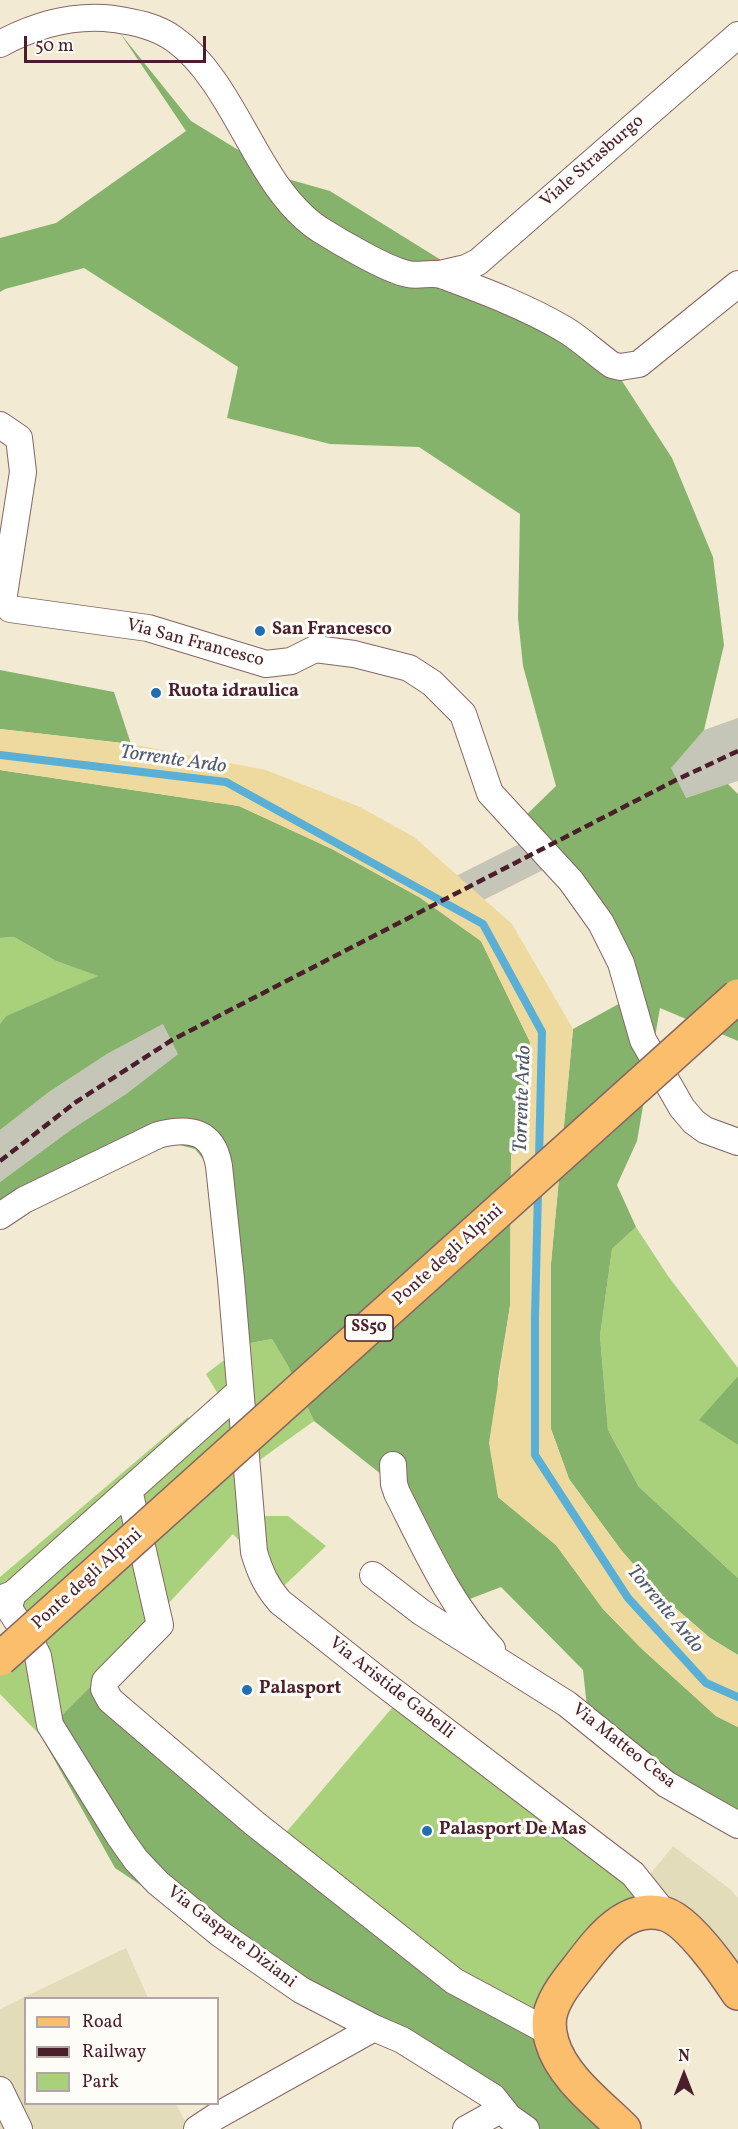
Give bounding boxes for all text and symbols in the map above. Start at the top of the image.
scale bar [27,24,208,62]
text: 50 m [35,34,74,59]
street label: Viale Strasburgo [537,111,649,213]
street label: Via San Francesco [124,615,266,673]
place label: San Francesco [272,620,392,642]
marker: San Francesco [253,624,267,638]
place label: Ruota idraulica [168,682,299,704]
marker: Ruota idraulica [149,686,163,700]
water label: Torrente Ardo [118,742,228,780]
water label: Torrente Ardo [510,1045,538,1153]
street label: Ponte degli Alpini [389,1201,509,1311]
road number: SS50 [345,1315,393,1341]
street label: Ponte degli Alpini [28,1525,148,1635]
water label: Torrente Ardo [620,1561,708,1659]
street label: Via Aristide Gabelli [324,1633,458,1745]
place label: Palasport [259,1679,341,1701]
marker: Palasport [240,1683,254,1697]
street label: Via Matteo Cesa [567,1700,679,1794]
place label: Palasport De Mas [439,1820,586,1842]
marker: Palasport De Mas [420,1824,434,1838]
street label: Via Gaspare Diziani [162,1882,300,1994]
legend [24,1997,219,2105]
text: Road [82,2010,123,2035]
text: Railway [82,2040,146,2065]
north arrow [654,2045,714,2105]
text: N [678,2046,690,2068]
text: Park [82,2070,119,2095]

